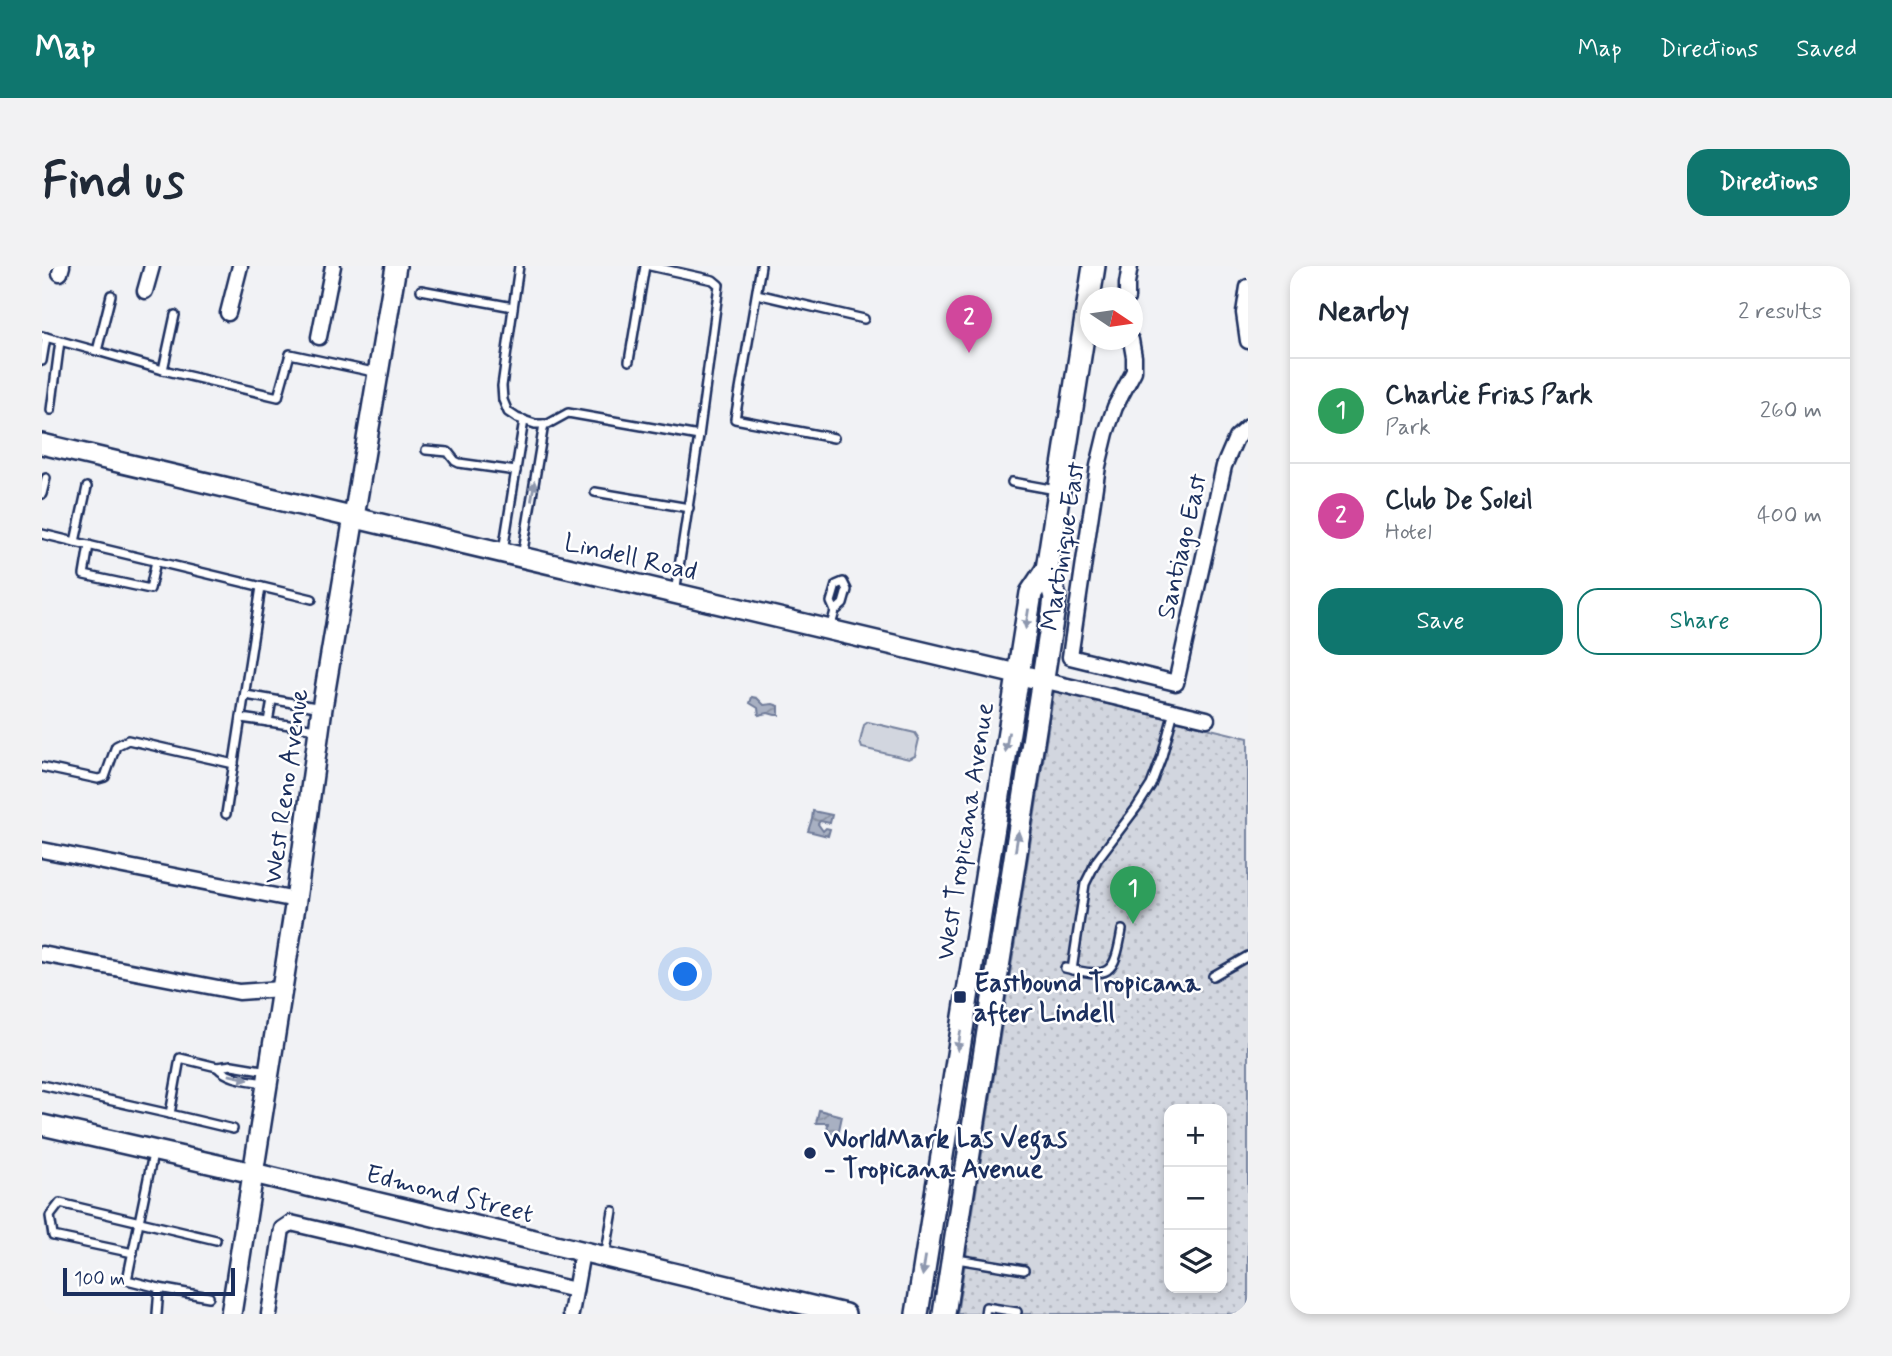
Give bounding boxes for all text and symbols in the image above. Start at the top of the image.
text: Map [35,27,95,71]
text: Map [1578,34,1622,65]
text: Directions [1660,34,1758,65]
text: Saved [1796,34,1857,65]
button: Directions [1687,149,1850,216]
text: Find us [42,150,185,215]
north arrow [1080,287,1143,350]
text: Nearby [1318,292,1409,331]
pin: 2 [946,295,992,353]
text: 2 results [1738,297,1822,327]
text: Charlie Frias Park [1385,379,1593,413]
text: 1 [1336,396,1346,426]
text: 260 m [1760,396,1822,426]
text: Park [1385,413,1431,443]
street label: Martinique East [1034,459,1094,633]
street label: Santiago East [1150,470,1216,623]
one-way arrow [528,480,539,502]
text: Club De Soleil [1385,484,1533,518]
text: 2 [1335,501,1347,531]
text: 400 m [1757,501,1822,531]
text: Hotel [1385,518,1432,548]
street label: Lindell Road [561,526,700,590]
button: Save [1318,588,1563,655]
button: Share [1577,588,1822,655]
one-way arrow [1021,608,1032,630]
street label: West Reno Avenue [256,686,318,886]
street label: West Tropicana Avenue [929,700,1003,963]
one-way arrow [1001,731,1012,753]
one-way arrow [1012,830,1023,852]
pin: 1 [1110,866,1156,924]
your location [668,957,702,991]
place label: Eastbound Tropicana after Lindell [974,967,1202,1031]
marker: Eastbound Tropicana after Lindell [952,989,968,1005]
one-way arrow [954,1030,965,1052]
one-way arrow [228,1072,250,1083]
map controls [1164,1104,1227,1293]
button: + [1164,1104,1227,1167]
place label: WorldMark Las Vegas - Tropicana Avenue [823,1123,1067,1187]
marker: WorldMark Las Vegas - Tropicana Avenue [802,1145,818,1161]
street label: Edmond Street [362,1158,537,1232]
button: − [1164,1167,1227,1230]
button: layers [1164,1230,1227,1293]
one-way arrow [918,1255,929,1277]
scale bar [63,1265,234,1297]
text: 100 m [74,1267,125,1292]

